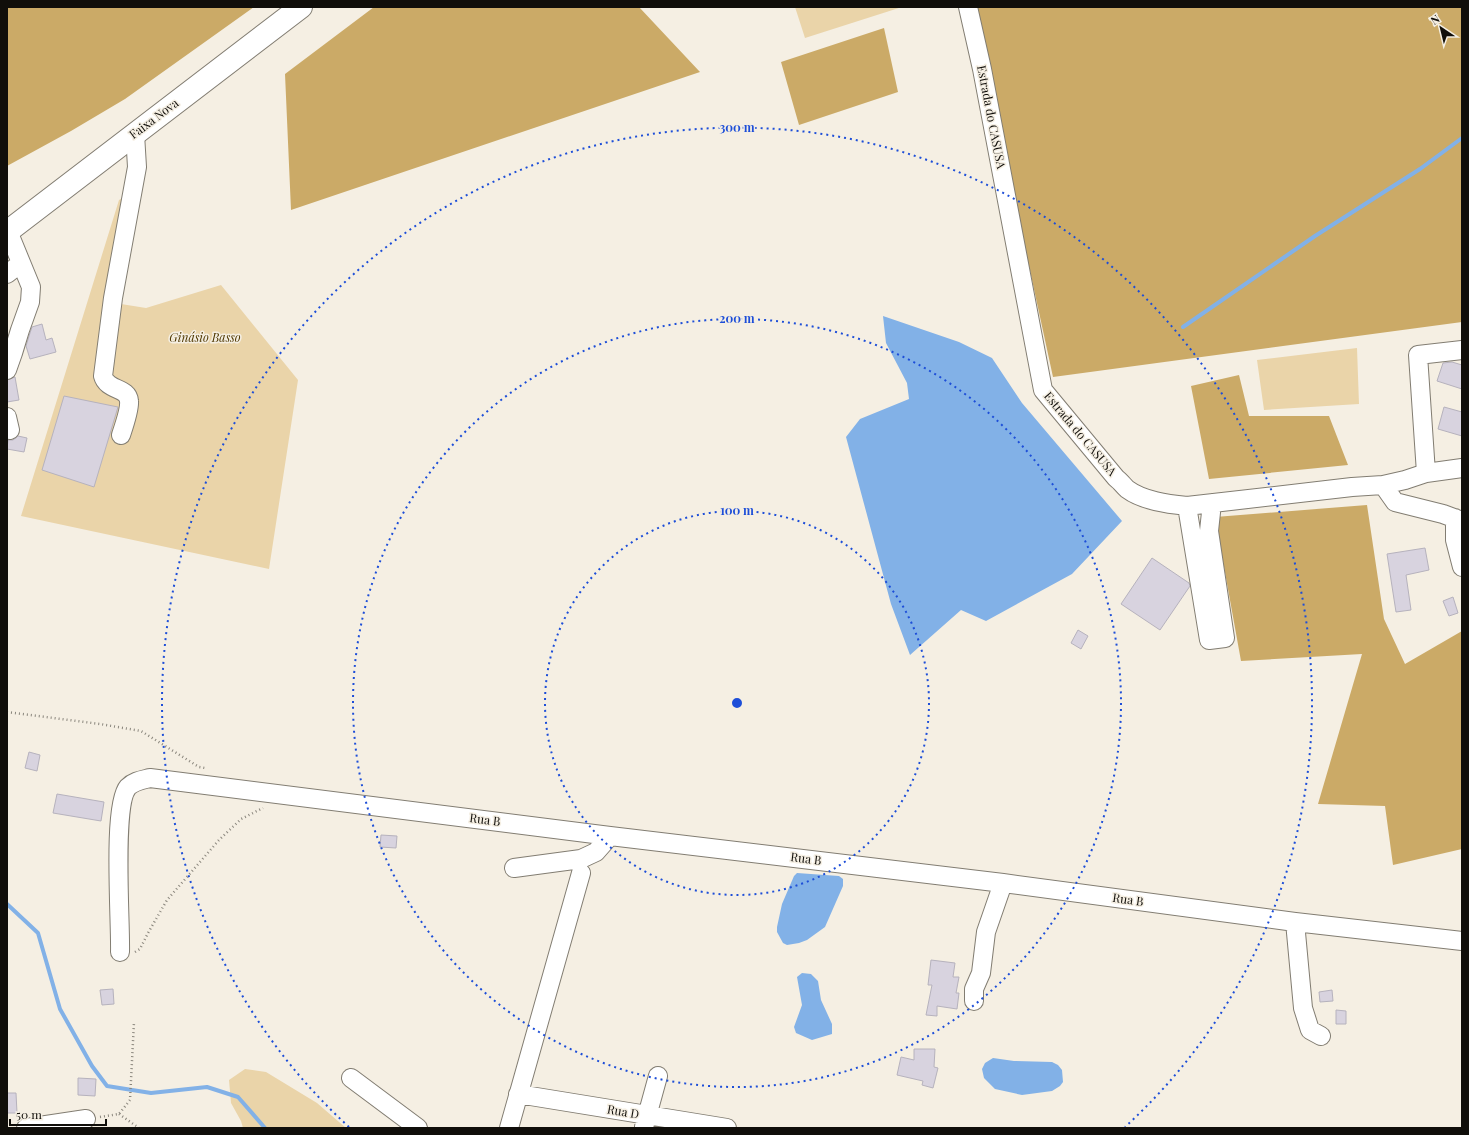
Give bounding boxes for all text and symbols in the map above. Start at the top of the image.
north arrow [1421,8,1461,48]
text: N [1427,11,1443,28]
street label: Estrada do CASUSA [974,64,1010,170]
street label: Faixa Nova [126,94,181,142]
text: 300 m [720,119,755,135]
text: 200 m [719,310,755,326]
park label: Ginásio Basso [169,329,241,345]
street label: Estrada do CASUSA [1041,388,1121,479]
text: 100 m [720,502,754,518]
centre of rings [730,696,744,710]
street label: Rua B [469,809,502,829]
street label: Rua B [790,848,823,868]
street label: Rua B [1112,889,1145,909]
street label: Rua D [606,1100,641,1122]
scale bar [10,1101,106,1127]
text: 50 m [16,1106,42,1122]

